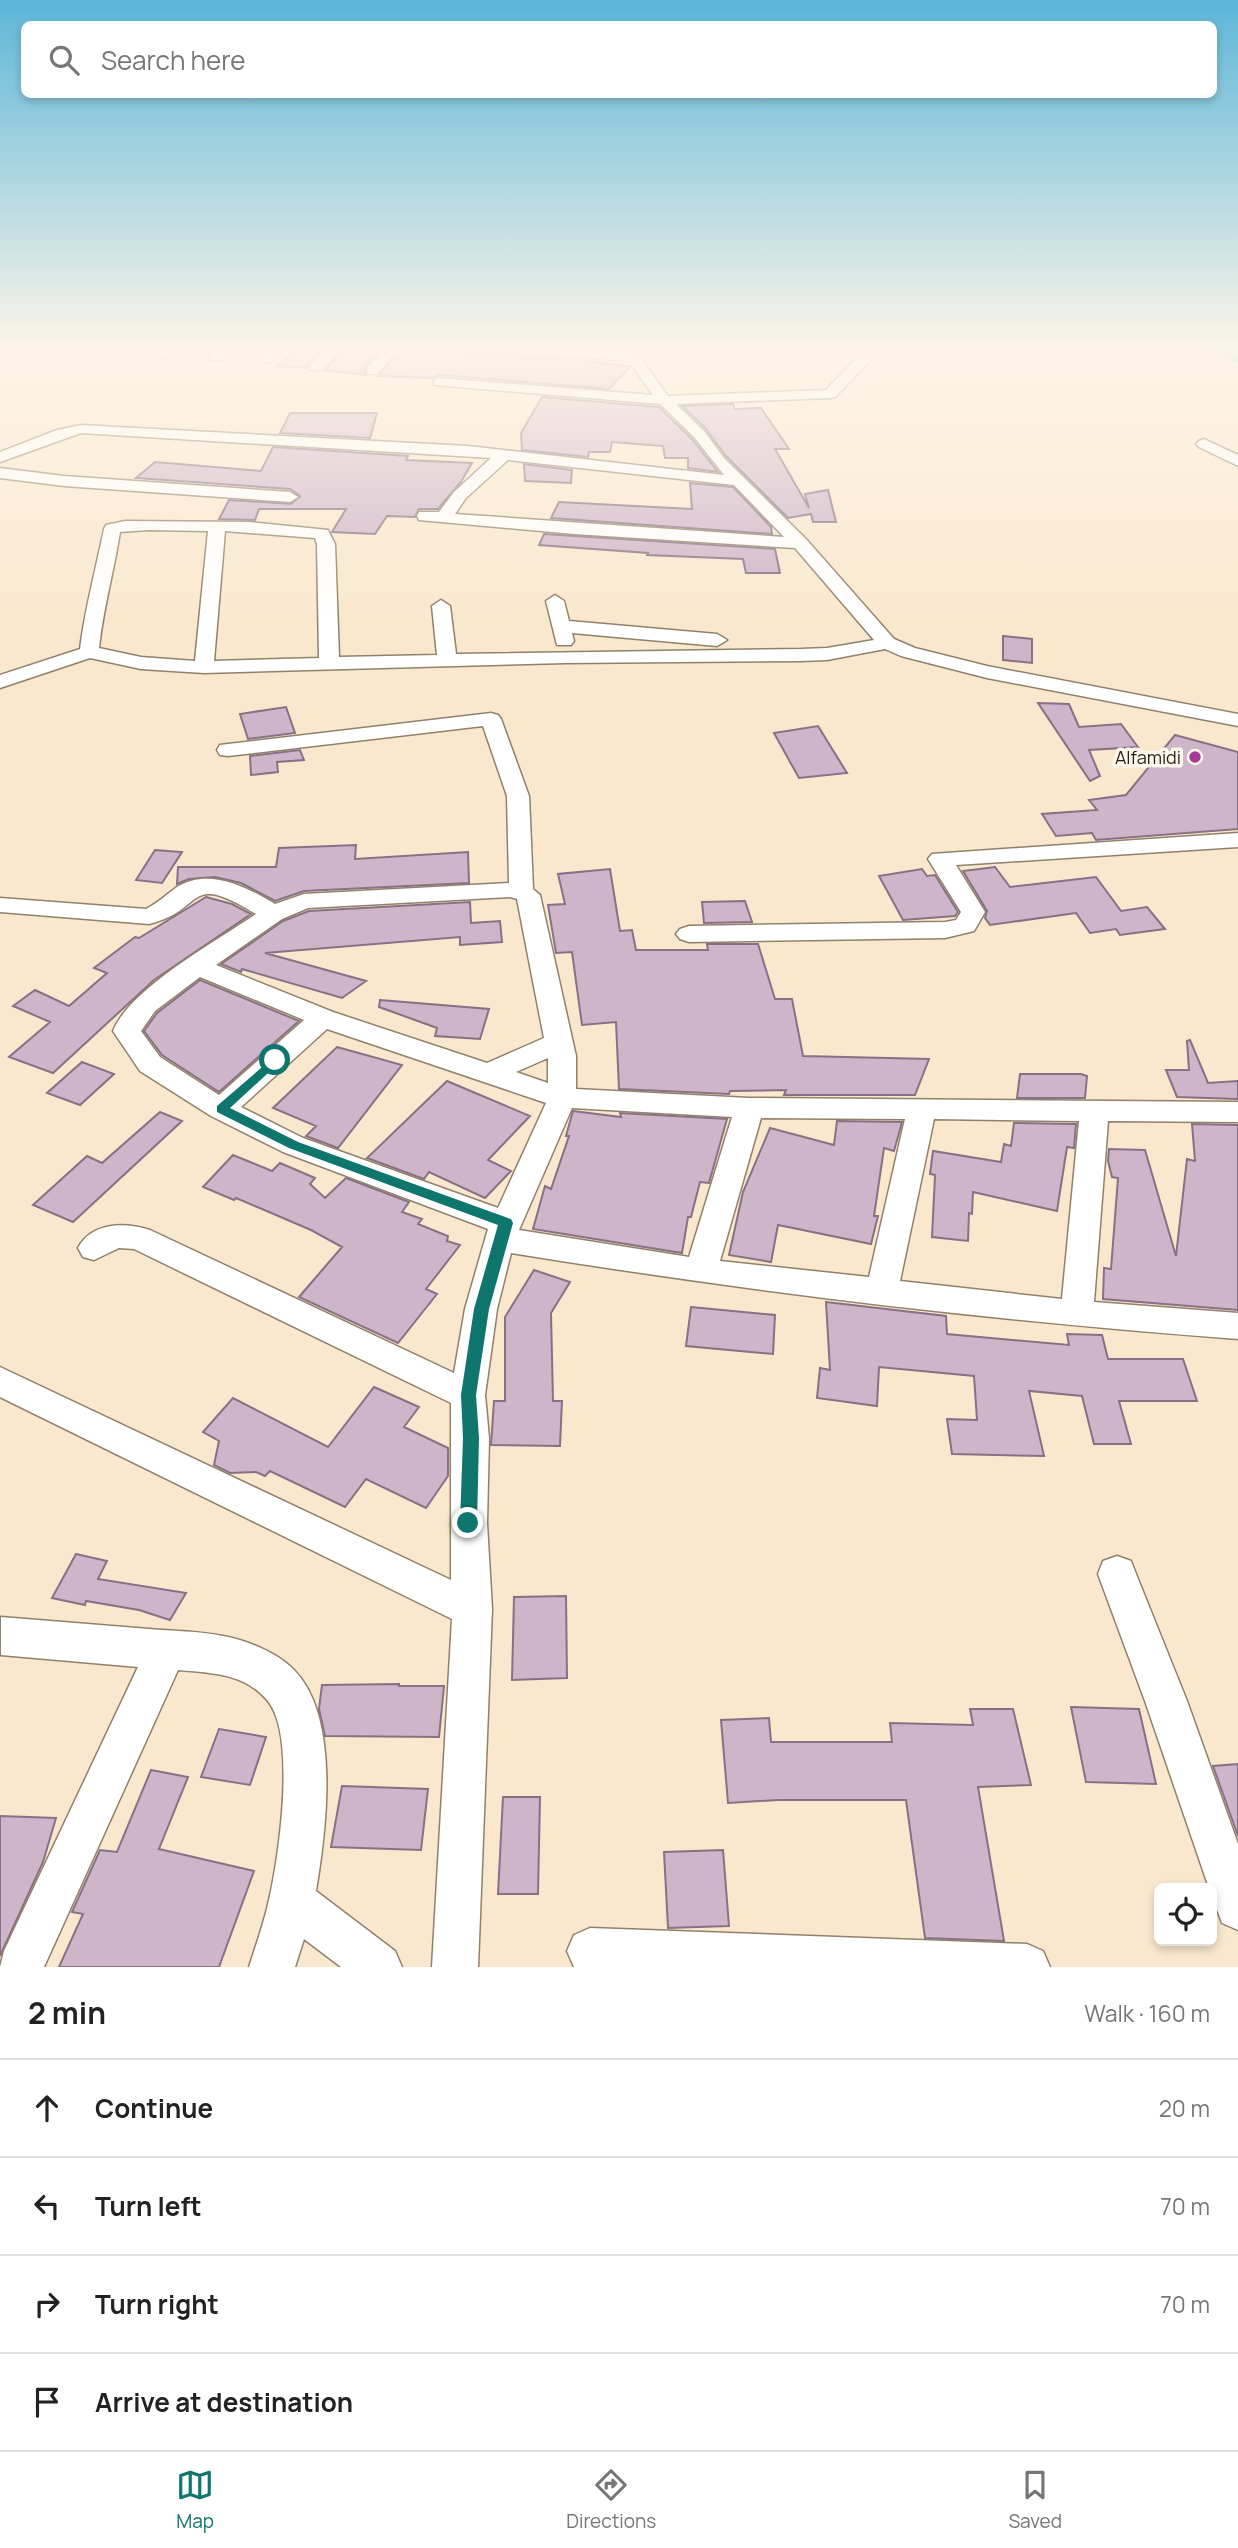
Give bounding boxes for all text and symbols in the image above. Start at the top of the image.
search box [21,21,1217,98]
icon: search [45,41,83,79]
text: Search here [101,42,246,78]
place label: Alfamidi [1115,745,1181,769]
marker: Alfamidi [1187,749,1203,765]
route start [259,1044,290,1075]
route end [452,1507,483,1538]
map controls [1154,1883,1217,1946]
button: locate [1154,1883,1217,1946]
text: 2 min [28,1992,106,2033]
text: Walk · 160 m [1084,1997,1210,2029]
icon: ahead [28,2089,66,2127]
text: Continue [95,2090,213,2126]
text: 20 m [1159,2092,1210,2124]
icon: left [28,2187,66,2225]
text: Turn left [95,2188,202,2224]
text: 70 m [1160,2190,1210,2222]
icon: right [28,2285,66,2323]
text: Turn right [95,2286,219,2322]
text: 70 m [1160,2288,1210,2320]
icon: arrive [28,2383,66,2421]
text: Arrive at destination [95,2384,353,2420]
tab: Map [176,2466,214,2534]
tab: Directions [566,2466,656,2534]
tab: Saved [1008,2466,1062,2534]

